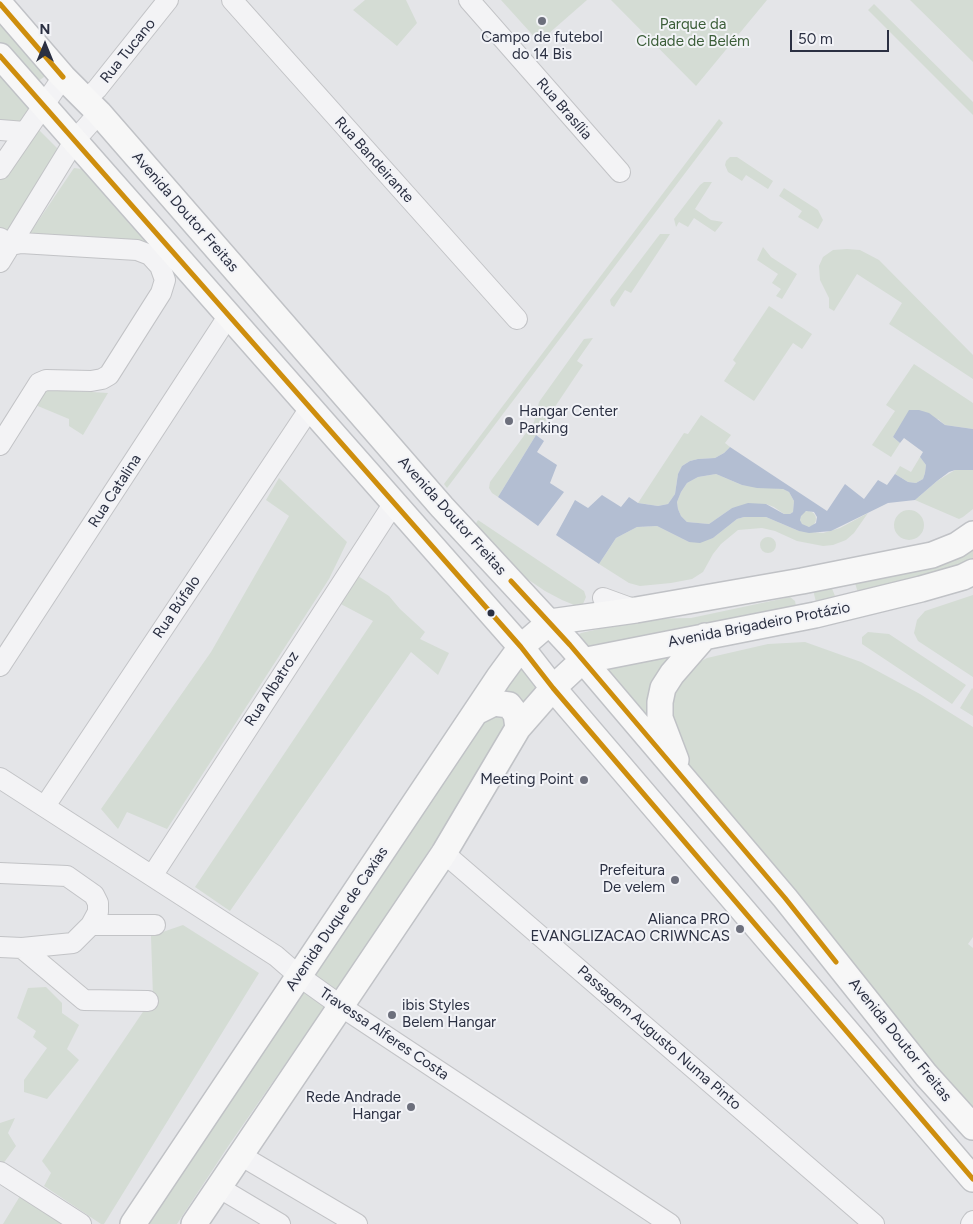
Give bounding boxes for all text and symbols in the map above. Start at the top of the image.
street label: Rua Tucano [96,15,160,87]
marker: Campo de futebol do 14 Bis [536,15,548,27]
park label: Parque da Cidade de Belém [636,16,750,51]
north arrow [20,20,70,70]
scale bar [793,20,892,52]
text: N [40,21,50,38]
place label: Campo de futebol do 14 Bis [481,29,603,64]
text: 50 m [798,30,833,48]
street label: Rua Brasília [532,74,596,144]
street label: Rua Bandeirante [331,113,417,207]
street label: Avenida Doutor Freitas [128,148,242,276]
place label: Hangar Center Parking [519,403,618,438]
marker: Hangar Center Parking [503,415,515,427]
street label: Rua Catalina [85,451,145,531]
street label: Avenida Doutor Freitas [394,453,510,579]
street label: Rua Búfalo [149,572,205,642]
street label: Avenida Brigadeiro Protázio [666,599,852,651]
unlabelled marker [486,608,496,618]
street label: Rua Albatroz [241,648,303,730]
place label: Meeting Point [480,771,574,789]
marker: Meeting Point [578,774,590,786]
street label: Avenida Duque de Caxias [282,844,392,994]
place label: Prefeitura De velem [599,862,665,897]
marker: Prefeitura De velem [669,874,681,886]
place label: Alianca PRO EVANGLIZACAO CRIWNCAS [530,911,730,946]
marker: Alianca PRO EVANGLIZACAO CRIWNCAS [734,923,746,935]
street label: Passagem Augusto Numa Pinto [573,962,745,1114]
street label: Avenida Doutor Freitas [845,975,955,1105]
street label: Travessa Alferes Costa [316,984,452,1084]
place label: ibis Styles Belem Hangar [402,997,496,1032]
marker: ibis Styles Belem Hangar [386,1009,398,1021]
place label: Rede Andrade Hangar [306,1089,401,1124]
marker: Rede Andrade Hangar [405,1101,417,1113]

